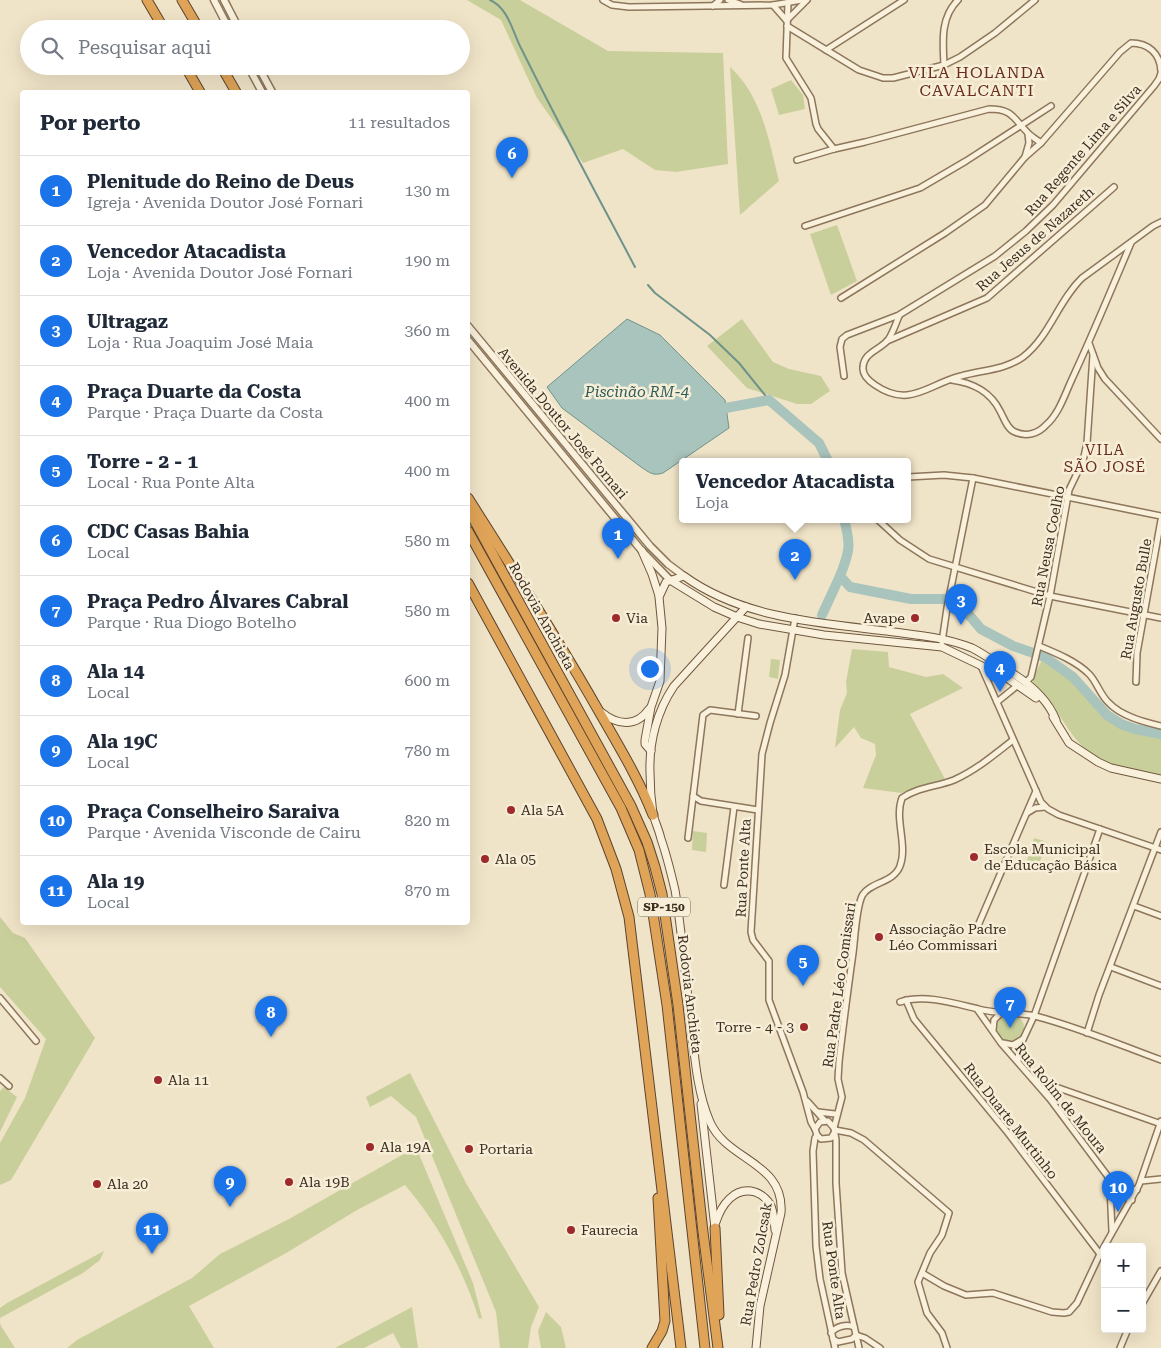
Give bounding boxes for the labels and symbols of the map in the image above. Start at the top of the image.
district label: VILA HOLANDA CAVALCANTI [908,63,1046,100]
street label: Rua Regente Lima e Silva [1022,81,1145,219]
pin: 6 [496,137,528,178]
street label: Rua Jesus de Nazareth [973,184,1097,294]
street label: Avenida Doutor José Fornari [495,344,631,502]
water label: Piscinão RM-4 [584,383,690,401]
district label: VILA SÃO JOSÉ [1064,441,1146,476]
street label: Rua Neusa Coelho [1028,484,1068,608]
pin: 1 [602,518,634,559]
street label: Rua Augusto Bulle [1117,537,1155,661]
pin: 2 [779,539,811,580]
street label: Rodovia Anchieta [506,560,578,673]
pin: 3 [945,584,977,625]
place label: Via [626,610,648,626]
place label: Avape [863,610,905,626]
marker: Via [610,612,622,624]
marker: Avape [909,612,921,624]
pin: 4 [984,651,1016,692]
your location [637,656,663,682]
place label: Ala 5A [521,802,564,818]
marker: Ala 5A [505,804,517,816]
street label: Rua Ponte Alta [732,818,754,918]
place label: Escola Municipal de Educação Básica [984,841,1117,873]
place label: Ala 05 [495,851,536,867]
marker: Escola Municipal de Educação Básica [968,851,980,863]
marker: Ala 05 [479,853,491,865]
road number: SP-150 [638,898,690,916]
street label: Rua Padre Léo Comissari [819,901,859,1069]
place label: Associação Padre Léo Commissari [889,921,1006,953]
marker: Associação Padre Léo Commissari [873,931,885,943]
street label: Rodovia Anchieta [675,934,705,1055]
pin: 5 [787,945,819,986]
pin: 7 [994,987,1026,1028]
pin: 8 [255,996,287,1037]
place label: Torre - 4 - 3 [716,1019,794,1035]
marker: Torre - 4 - 3 [798,1021,810,1033]
street label: Rua Rolim de Moura [1012,1040,1110,1156]
street label: Rua Duarte Murtinho [961,1060,1061,1182]
place label: Ala 11 [168,1072,209,1088]
marker: Ala 11 [152,1074,164,1086]
place label: Ala 19A [380,1139,431,1155]
marker: Ala 19A [364,1141,376,1153]
place label: Portaria [479,1141,533,1157]
marker: Portaria [463,1143,475,1155]
pin: 9 [214,1166,246,1207]
pin: 10 [1102,1171,1134,1212]
place label: Ala 19B [299,1174,350,1190]
place label: Ala 20 [107,1176,148,1192]
marker: Ala 19B [283,1176,295,1188]
marker: Ala 20 [91,1178,103,1190]
street label: Rua Pedro Zolcsak [737,1201,775,1327]
pin: 11 [136,1213,168,1254]
street label: Rua Ponte Alta [819,1220,849,1321]
place label: Faurecia [581,1222,639,1238]
marker: Faurecia [565,1224,577,1236]

